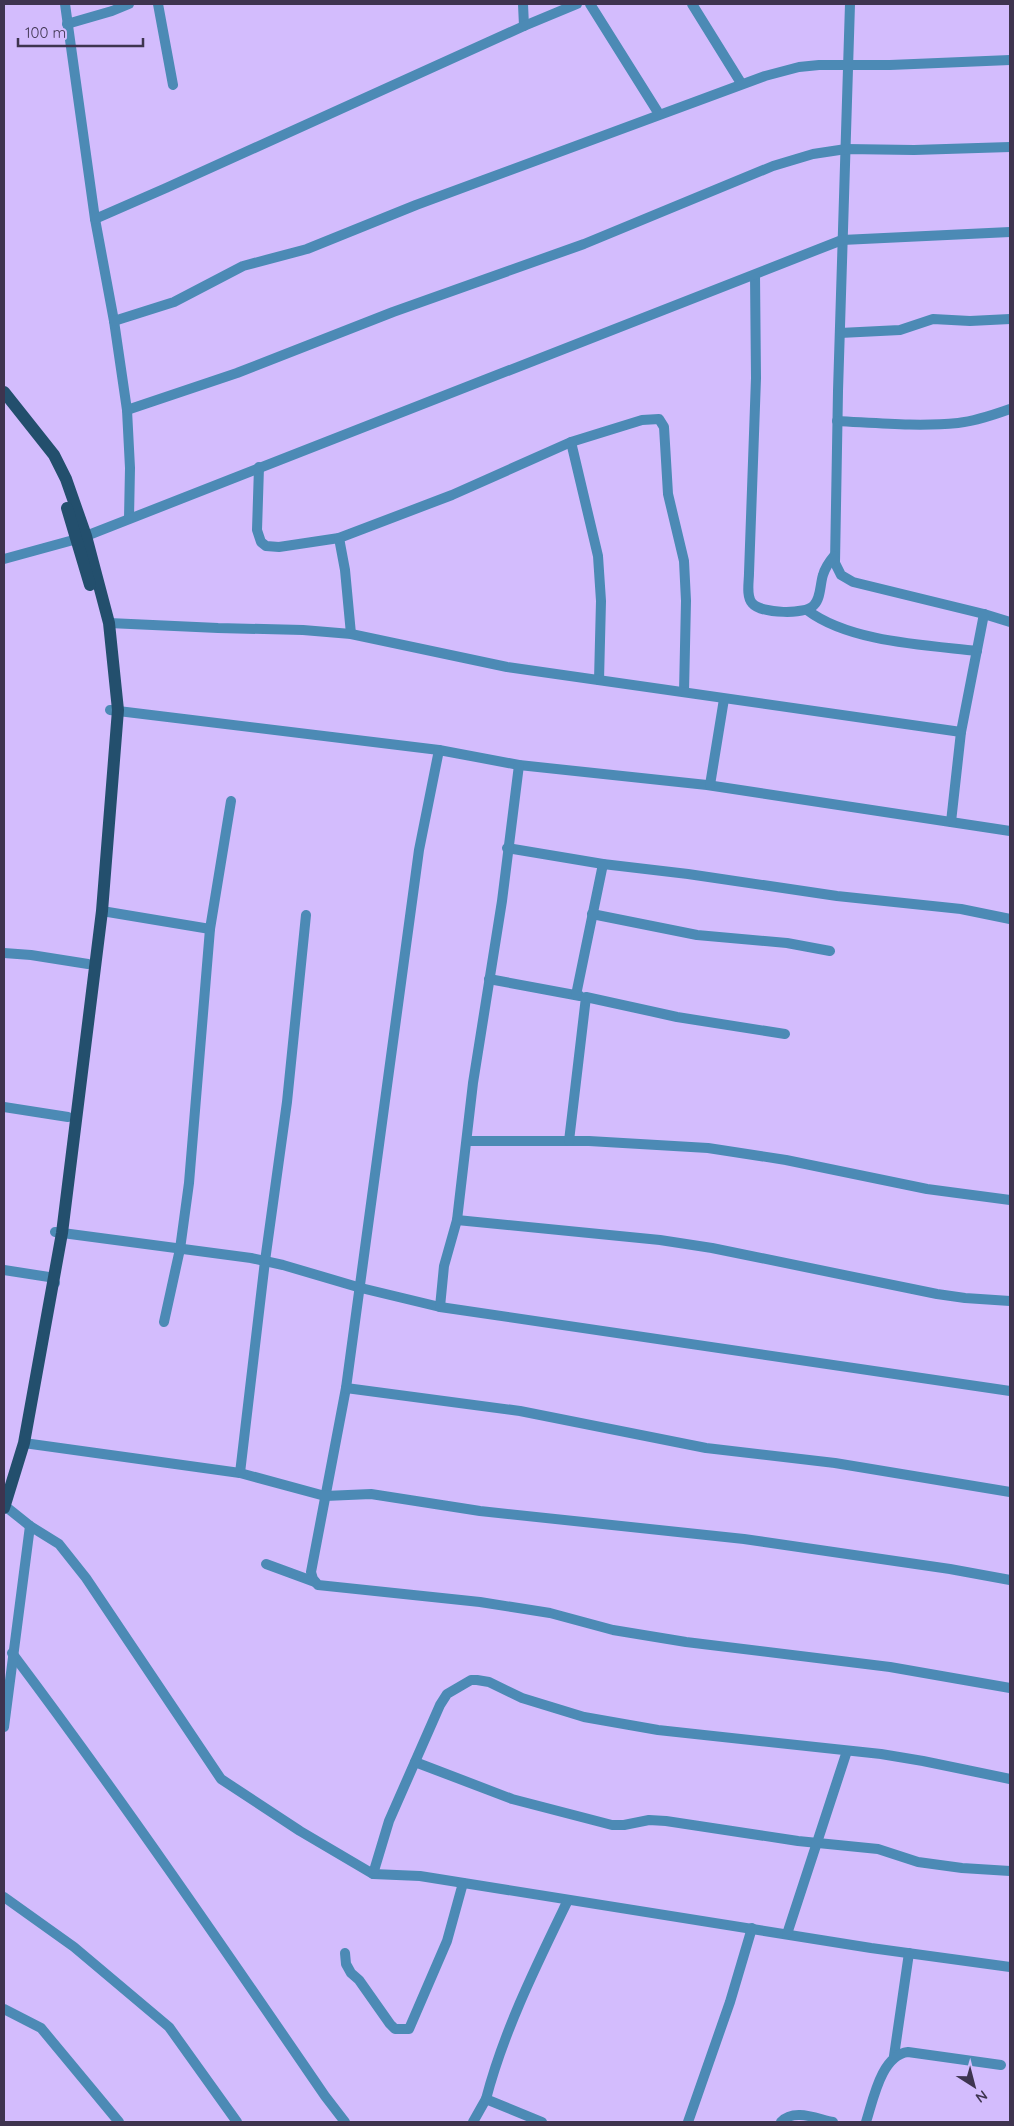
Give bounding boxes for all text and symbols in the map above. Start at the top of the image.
scale bar [18,15,142,47]
text: 100 m [25,23,66,42]
north arrow [949,2061,999,2111]
text: N [972,2086,991,2107]

